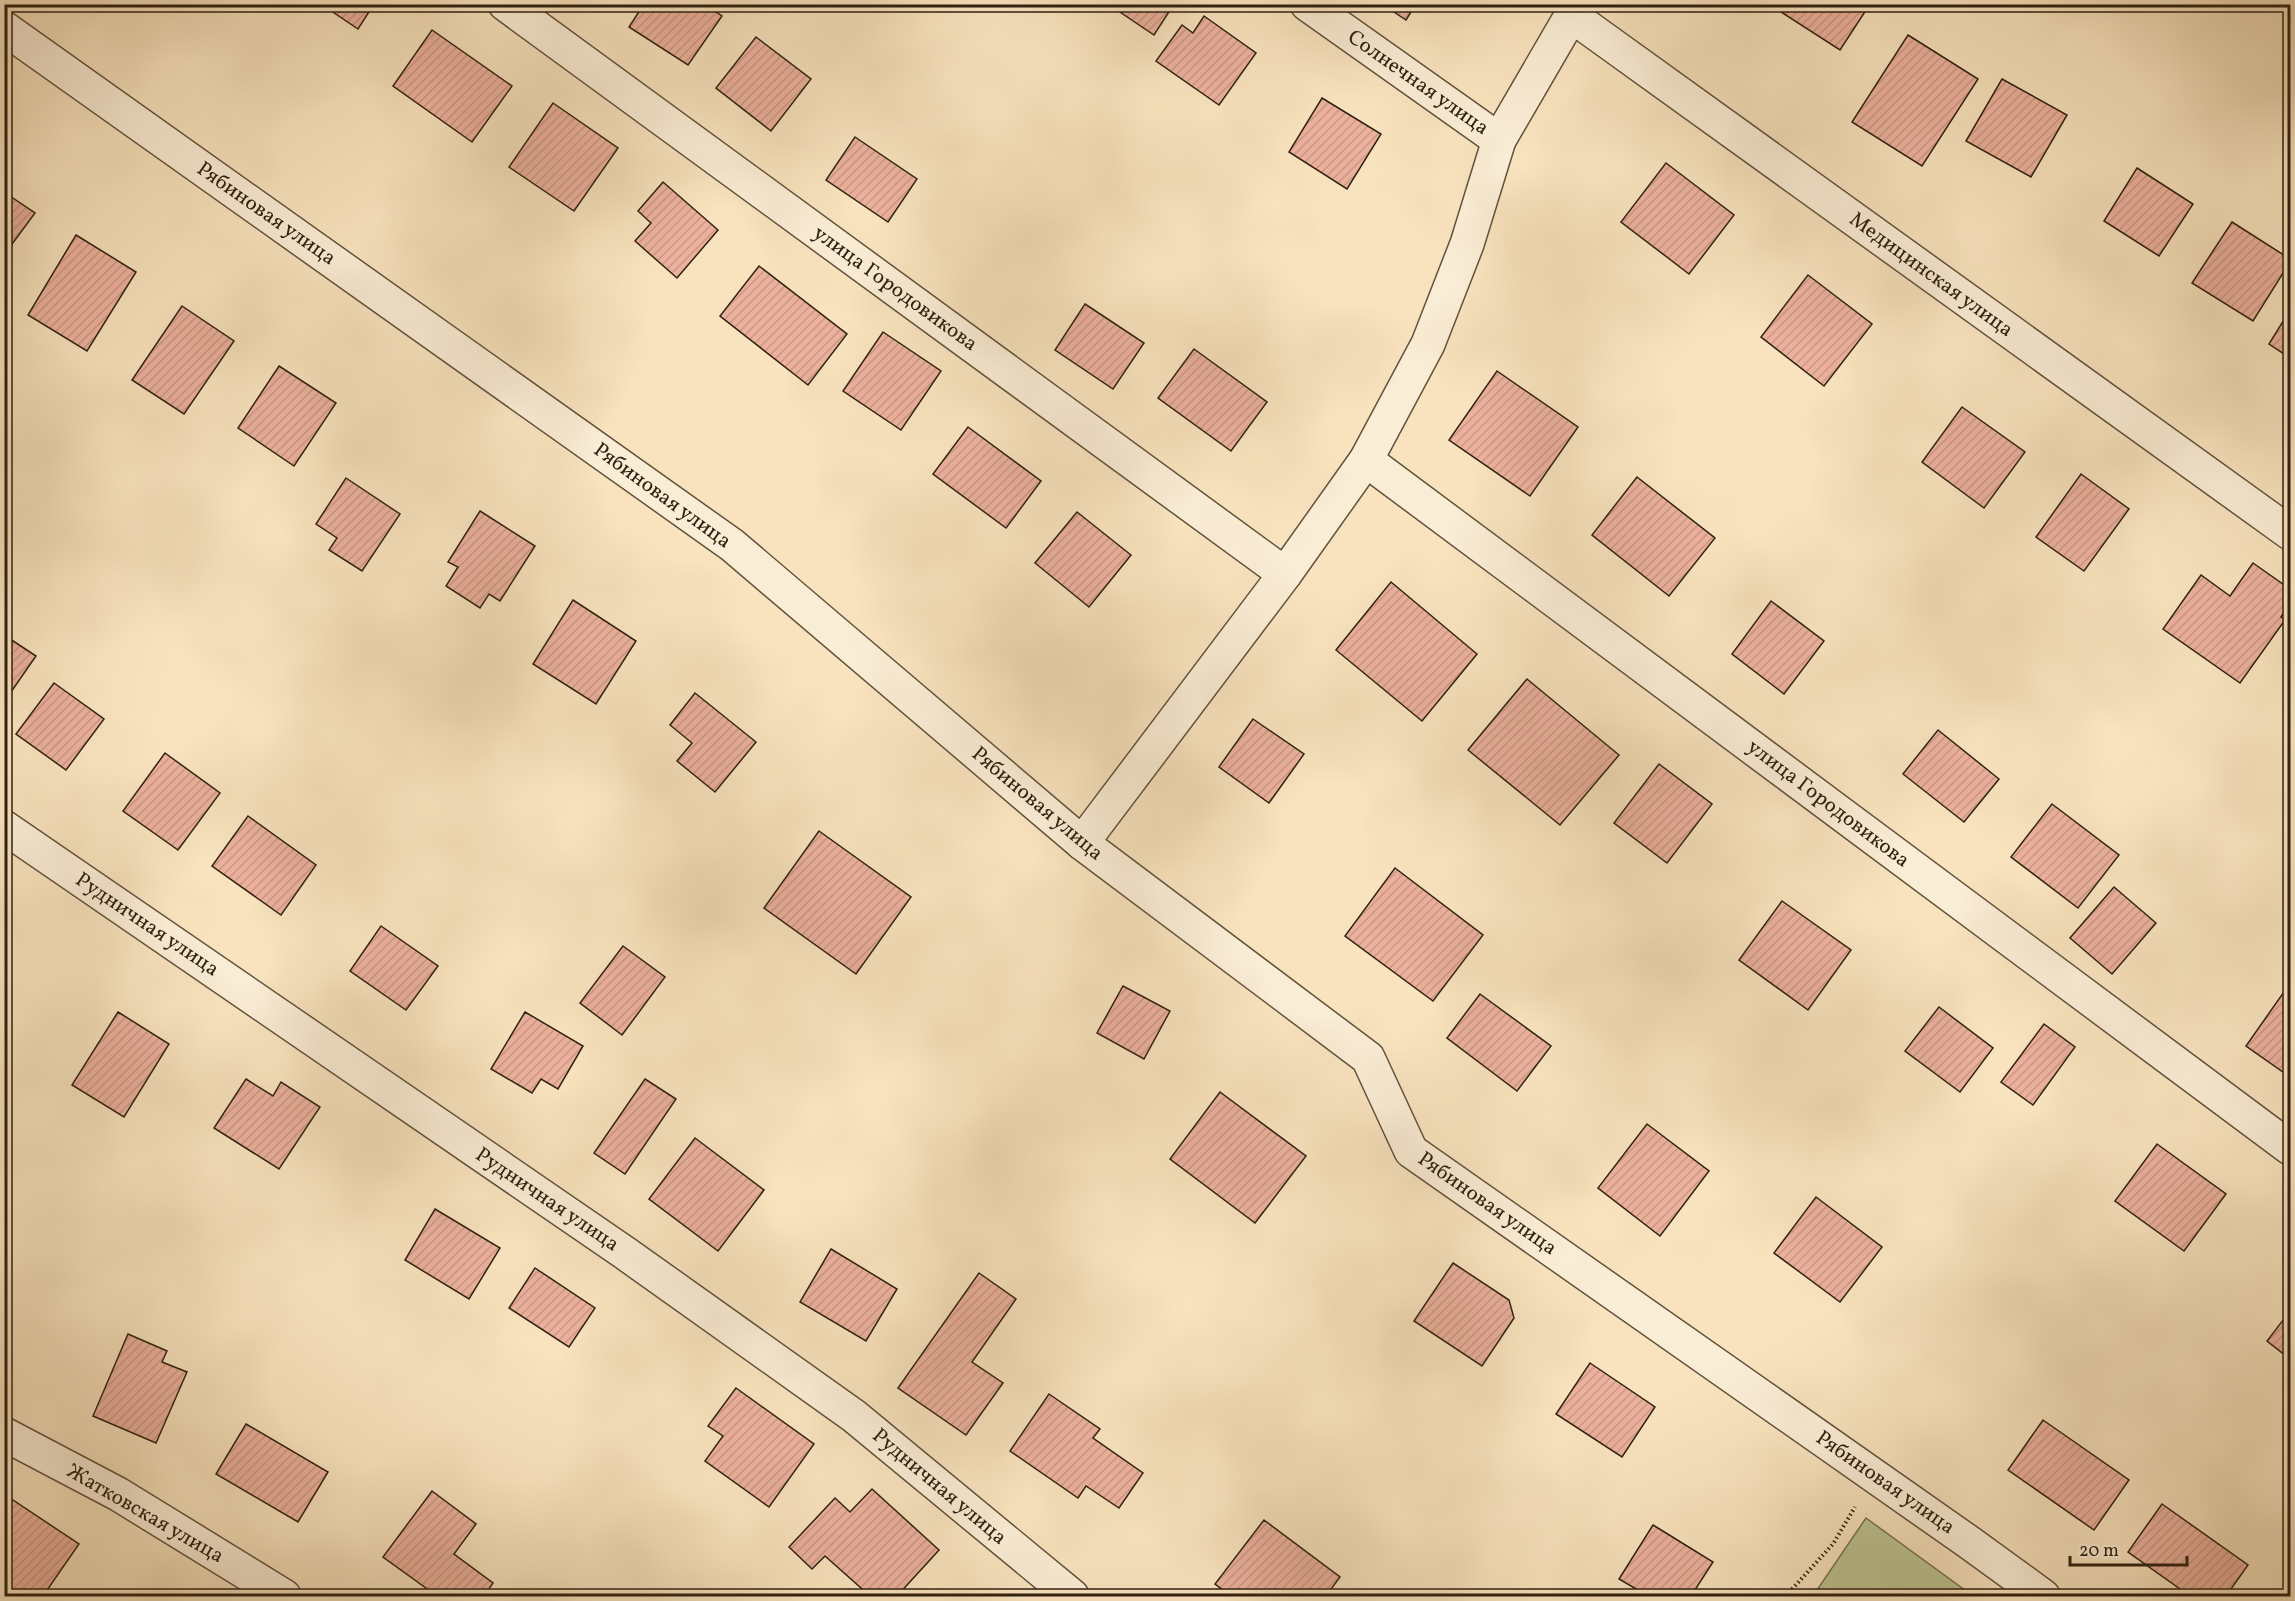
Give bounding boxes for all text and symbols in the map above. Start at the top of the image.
street label: Солнечная улица [1341,23,1495,143]
street label: Рябиновая улица [190,155,342,273]
street label: Медицинская улица [1843,206,2019,344]
street label: улица Городовикова [807,219,983,359]
street label: Рябиновая улица [587,436,737,556]
street label: улица Городовикова [1741,733,1915,875]
street label: Рябиновая улица [965,740,1109,868]
street label: Рудничная улица [69,866,225,984]
street label: Рудничная улица [469,1141,625,1259]
street label: Рябиновая улица [1411,1145,1563,1263]
street label: Рудничная улица [865,1422,1013,1552]
street label: Рябиновая улица [1809,1424,1961,1542]
street label: Жатковская улица [61,1457,229,1571]
scale bar [2070,1529,2187,1567]
text: 20 m [2079,1539,2119,1564]

